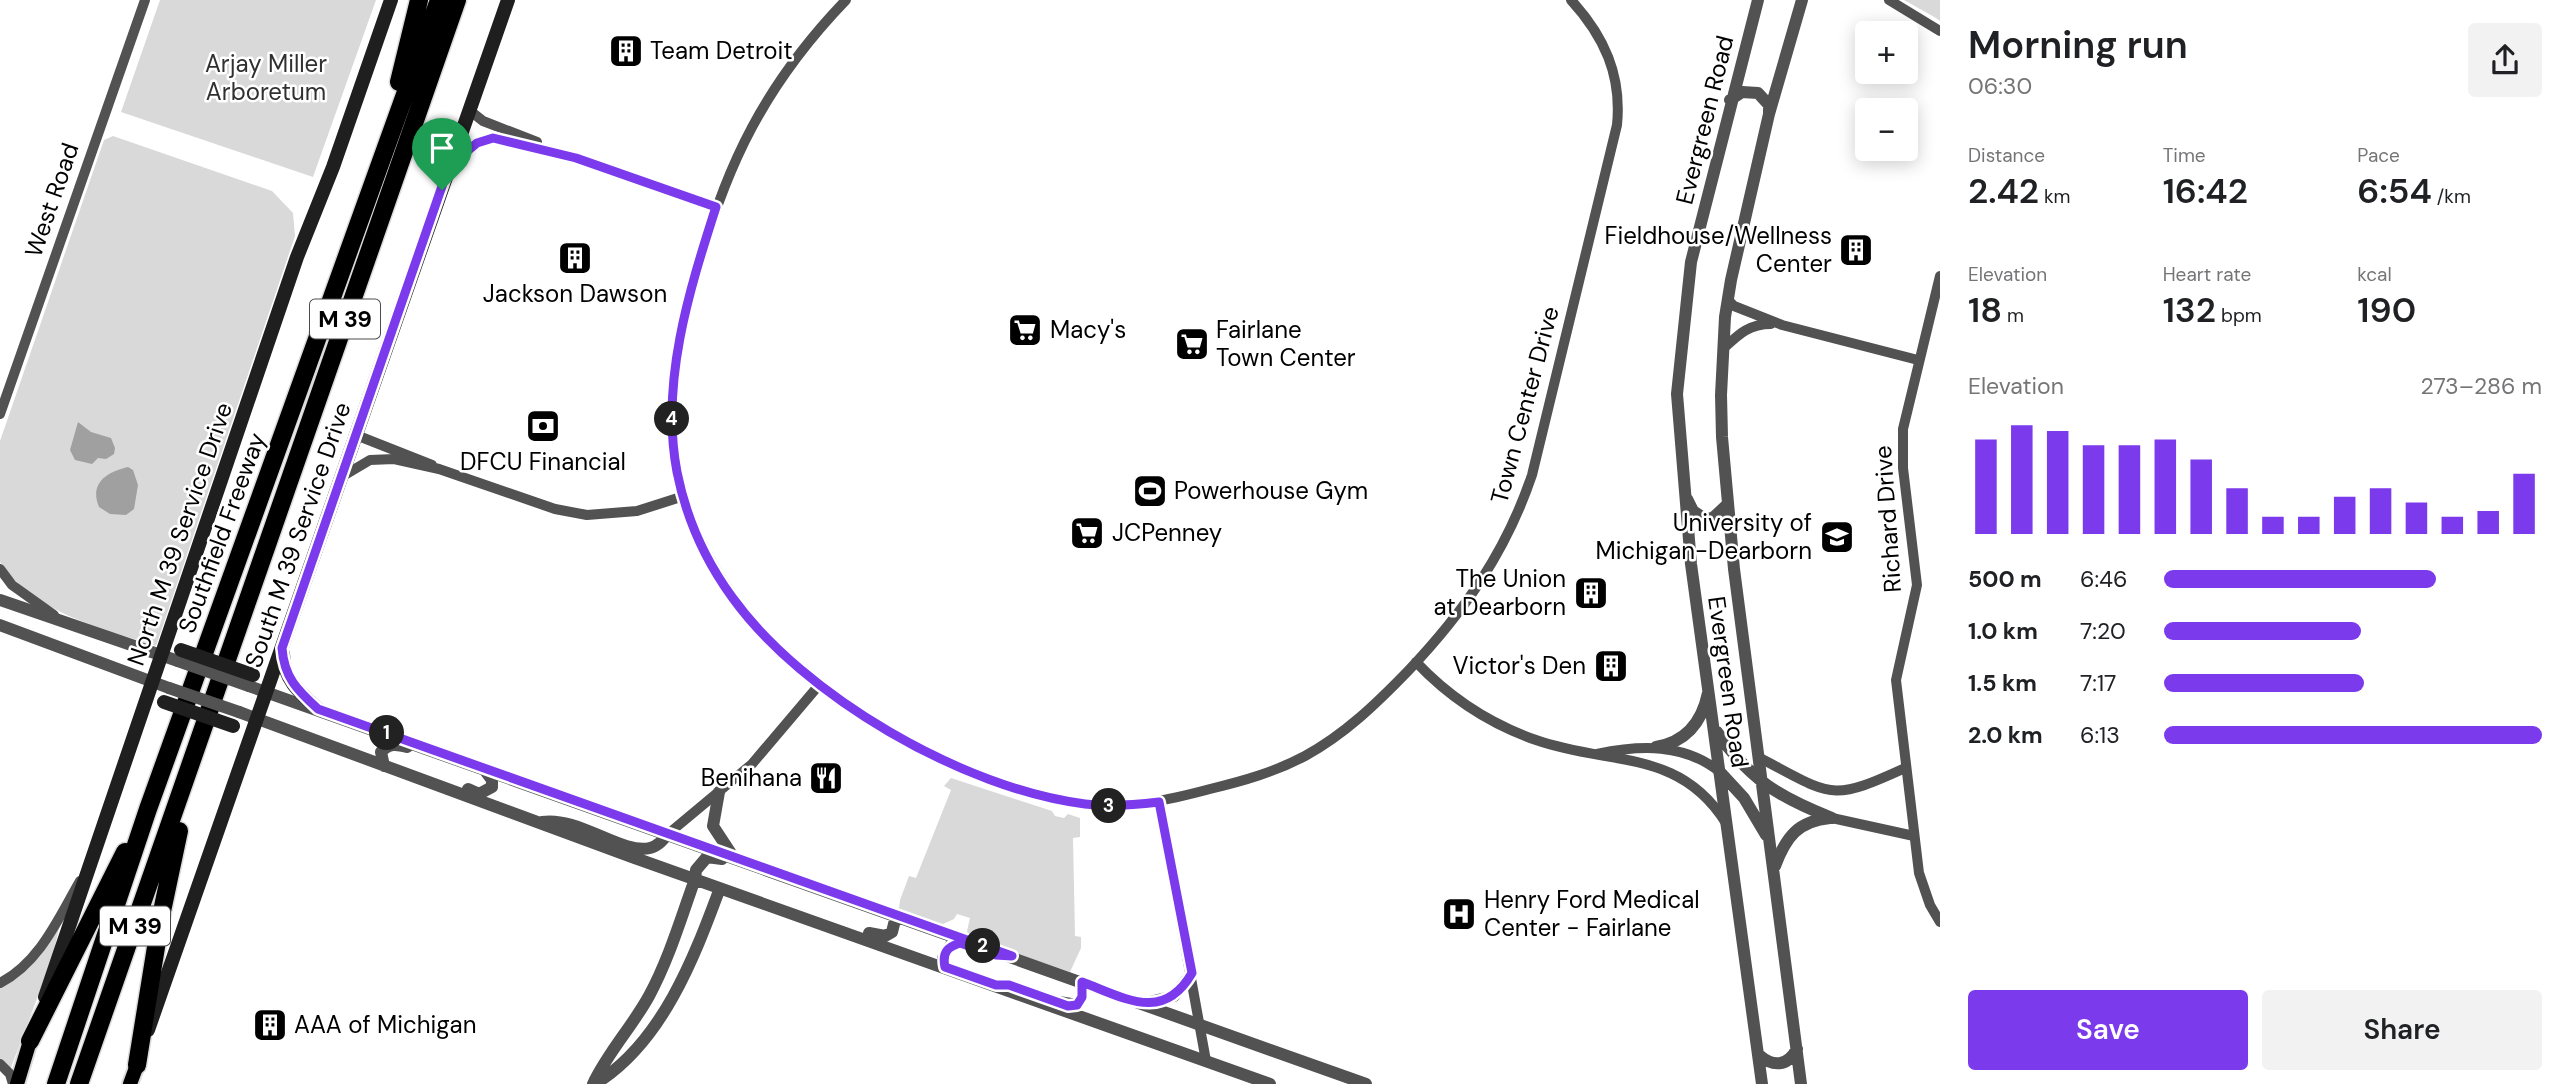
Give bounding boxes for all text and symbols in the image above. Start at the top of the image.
text: Morning run [1968,20,2188,70]
map controls [1855,21,1918,161]
button: + [1855,21,1918,84]
button: share [2468,23,2542,97]
building icon: Team Detroit [607,32,645,70]
street label: Evergreen Road [1669,32,1740,208]
place label: Team Detroit [650,35,793,66]
park label: Arjay Miller Arboretum [205,48,327,107]
text: 06:30 [1968,71,2032,101]
button: − [1855,98,1918,161]
pin [412,118,472,190]
icon: arrive [423,129,461,167]
street label: West Road [18,139,86,261]
text: Distance [1968,143,2045,168]
text: Time [2163,143,2206,168]
text: Pace [2357,143,2400,168]
text: 2.42 [1968,168,2039,214]
text: 16:42 [2163,168,2248,214]
text: 6:54 [2357,168,2432,214]
text: km [2039,184,2071,209]
text: /km [2432,184,2471,209]
place label: Fieldhouse/Wellness Center [1605,220,1832,279]
building icon: Fieldhouse/Wellness Center [1837,231,1875,269]
building icon: Jackson Dawson [556,239,594,277]
text: Elevation [1968,262,2047,287]
text: Heart rate [2163,262,2251,287]
text: kcal [2357,262,2392,287]
place label: Jackson Dawson [483,278,667,309]
text: 18 [1968,287,2002,333]
text: 132 [2163,287,2216,333]
text: 190 [2357,287,2416,333]
road number: M 39 [310,300,380,338]
street label: Town Center Drive [1483,303,1566,507]
text: m [2002,303,2024,328]
text: bpm [2216,303,2262,328]
supermarket icon: Macy's [1006,311,1044,349]
place label: Macy's [1050,314,1126,345]
place label: Fairlane Town Center [1216,314,1356,373]
supermarket icon: Fairlane Town Center [1173,325,1211,363]
text: Elevation [1968,371,2064,401]
text: 273–286 m [2421,371,2542,401]
street label: North M 39 Service Drive [120,398,239,669]
street label: South M 39 Service Drive [238,398,358,672]
pin: 4 [654,402,690,436]
text: 4 [665,406,678,431]
bank icon: DFCU Financial [524,407,562,445]
street label: Southfield Freeway [171,428,272,637]
street label: Richard Drive [1867,444,1908,594]
place label: DFCU Financial [460,446,626,477]
sports icon: Powerhouse Gym [1131,472,1169,510]
place label: Powerhouse Gym [1174,475,1368,506]
place label: University of Michigan-Dearborn [1596,507,1812,566]
supermarket icon: JCPenney [1068,514,1106,552]
place label: JCPenney [1112,517,1222,548]
school or university icon: University of Michigan-Dearborn [1818,518,1856,556]
place label: The Union at Dearborn [1433,563,1566,622]
text: 500 m [1968,564,2042,594]
text: 6:46 [2080,564,2128,594]
building icon: The Union at Dearborn [1572,574,1610,612]
street label: Evergreen Road [1701,594,1756,770]
text: 1.0 km [1968,616,2038,646]
text: 7:20 [2080,616,2126,646]
building icon: Victor's Den [1592,647,1630,685]
place label: Victor's Den [1452,650,1586,681]
text: 1.5 km [1968,668,2037,698]
text: 7:17 [2080,668,2116,698]
pin: 1 [370,716,404,750]
text: 1 [383,720,390,745]
text: 2.0 km [1968,720,2043,750]
text: 6:13 [2080,720,2120,750]
restaurant icon: Benihana [807,759,845,797]
place label: Benihana [701,762,802,793]
pin: 3 [1092,788,1126,824]
text: 3 [1103,793,1114,818]
place label: Henry Ford Medical Center - Fairlane [1484,884,1700,943]
hospital icon: Henry Ford Medical Center - Fairlane [1440,895,1478,933]
road number: M 39 [100,906,170,945]
pin: 2 [965,928,1000,964]
text: 2 [977,933,988,958]
button: Save [1968,990,2248,1070]
button: Share [2262,990,2542,1070]
building icon: AAA of Michigan [251,1006,289,1044]
place label: AAA of Michigan [294,1009,476,1040]

